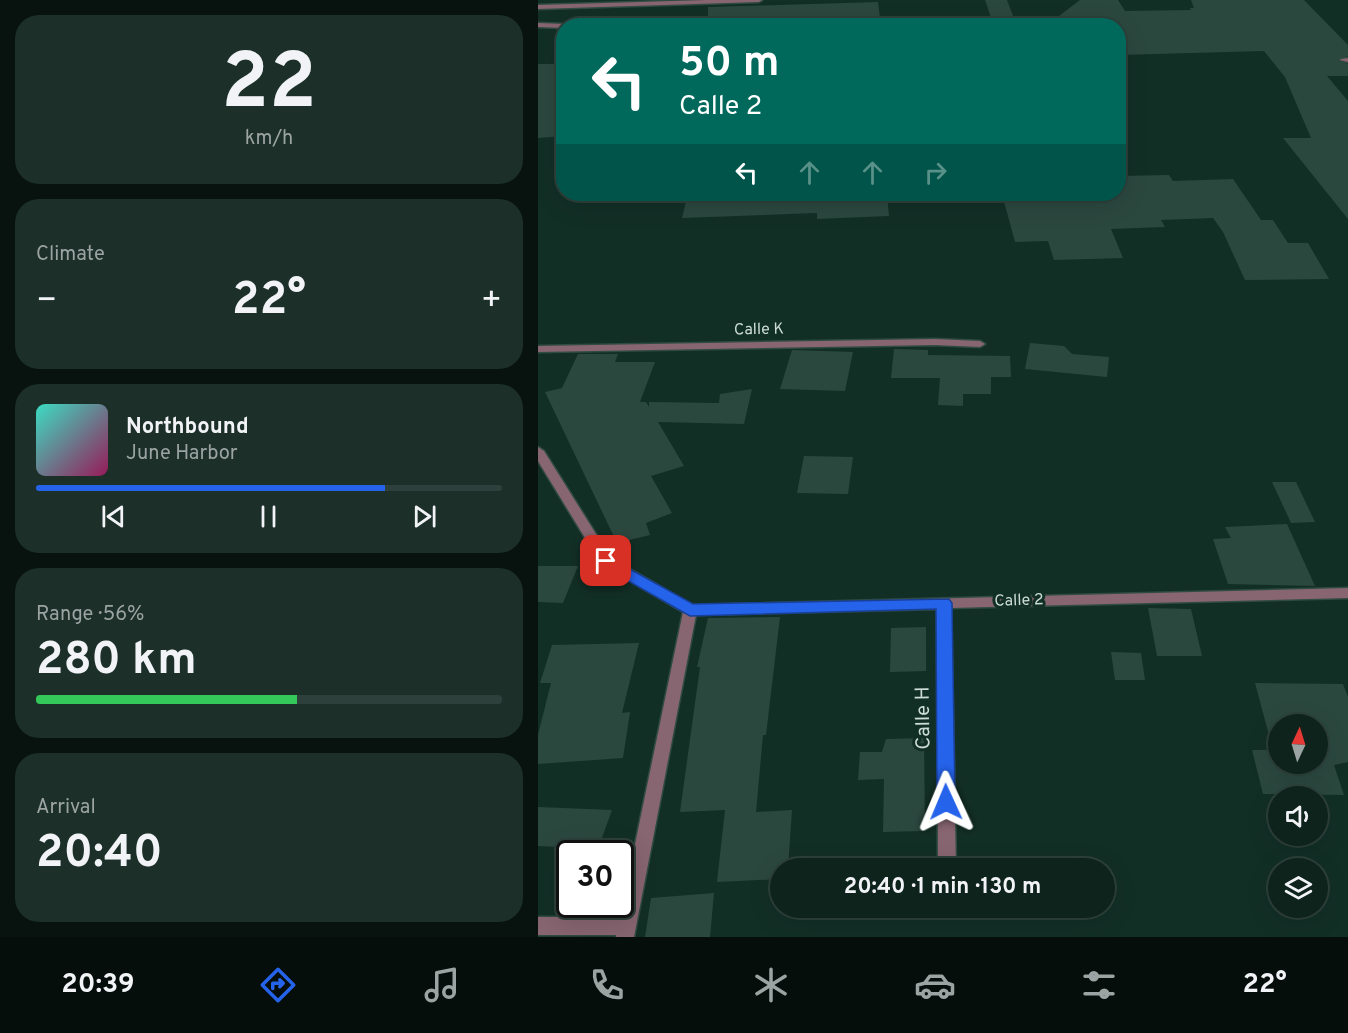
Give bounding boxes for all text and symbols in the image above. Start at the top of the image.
text: 22 [221,37,317,136]
text: 50 m [679,38,780,91]
icon: left [580,42,658,120]
text: Calle 2 [679,90,762,124]
text: km/h [245,126,293,152]
icon: left [730,156,763,189]
icon: ahead [793,156,826,189]
icon: ahead [856,156,889,189]
icon: right [919,156,952,189]
text: Climate [36,242,105,268]
text: 22° [232,273,306,330]
text: − [36,281,57,323]
text: + [481,281,502,323]
street label: Calle K [734,320,784,340]
text: Northbound [126,414,249,441]
text: June Harbor [126,441,238,467]
icon: previous [97,500,130,533]
icon: pause [252,500,285,533]
icon: next [408,500,441,533]
pin [580,535,631,586]
icon: arrive [589,544,622,577]
street label: Calle 2 [994,590,1044,612]
text: Range · 56% [36,602,145,628]
text: 280 km [36,633,197,690]
street label: Calle H [910,686,938,750]
north arrow [1268,714,1328,774]
map controls [1268,714,1328,918]
position arrow [914,770,978,834]
button: sound [1268,786,1328,846]
text: Arrival [36,795,96,821]
text: 20:40 [36,826,163,883]
speed limit sign: 30 [556,840,634,918]
button: layers [1268,858,1328,918]
text: 20:40 · 1 min · 130 m [844,874,1041,901]
icon: directions [257,964,299,1006]
icon: music [421,964,463,1006]
icon: phone [586,964,628,1006]
icon: climate [750,964,792,1006]
icon: car [914,964,956,1006]
icon: filters [1078,964,1120,1006]
text: 20:39 [61,968,135,1002]
text: 22° [1243,968,1287,1002]

